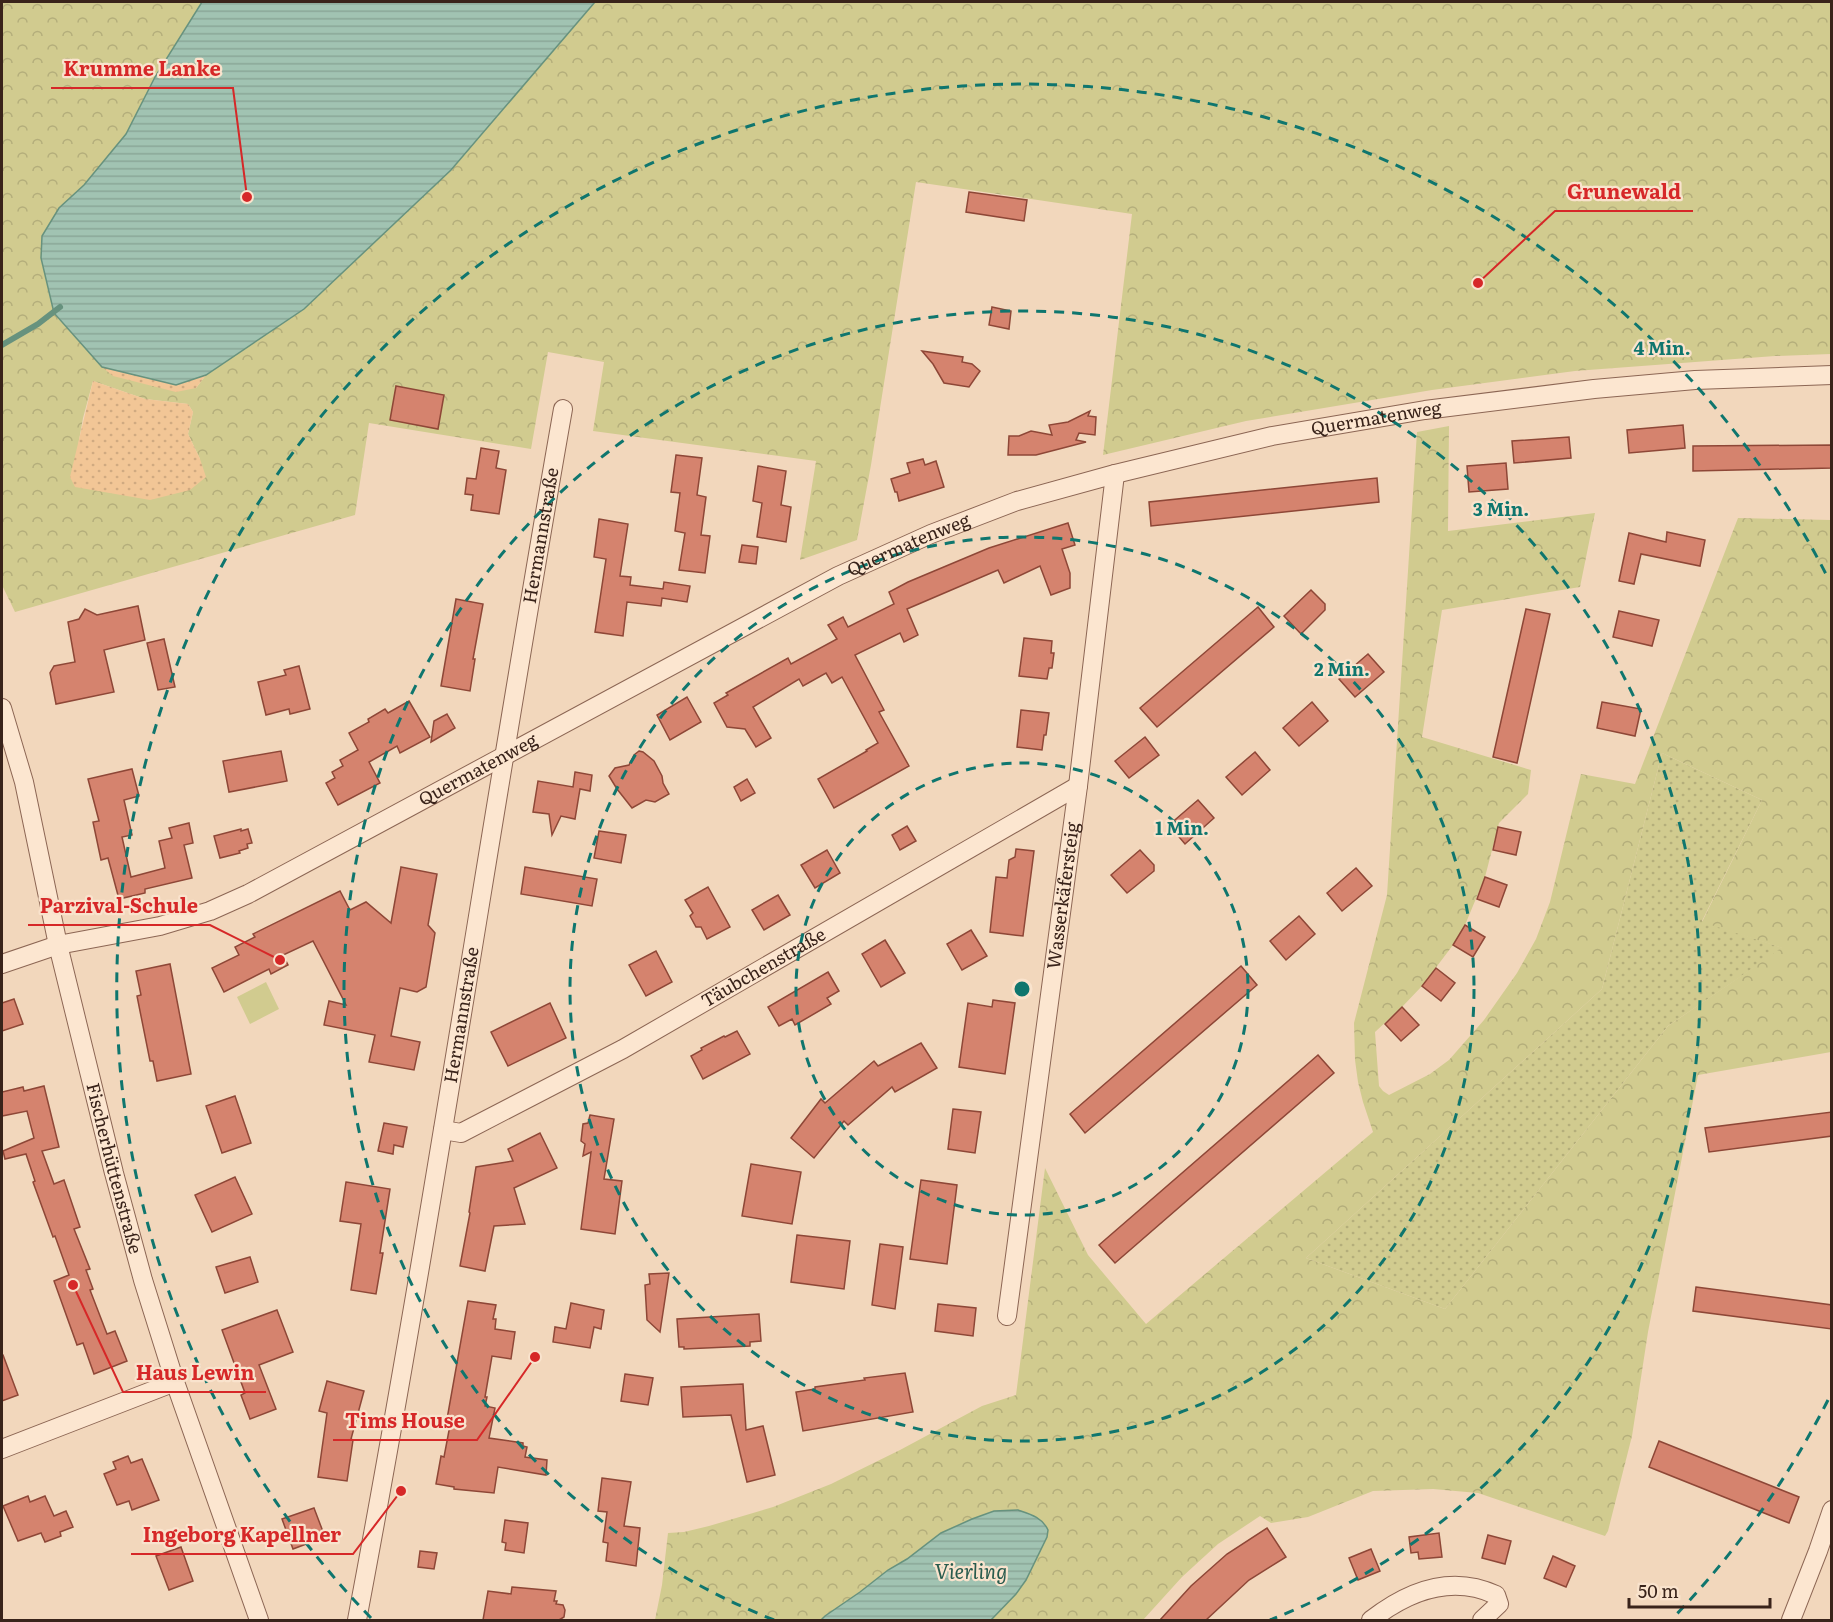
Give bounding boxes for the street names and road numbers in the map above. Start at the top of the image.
street label: Quermatenweg [1309,393,1444,441]
street label: Hermannstraße [515,465,565,605]
street label: Quermatenweg [842,505,974,582]
street label: Quermatenweg [413,725,542,812]
street label: Wasserkäfersteig [1039,819,1085,971]
street label: Täubchenstraße [695,920,830,1013]
street label: Hermannstraße [436,945,485,1085]
street label: Fischerhüttenstraße [80,1080,150,1257]

